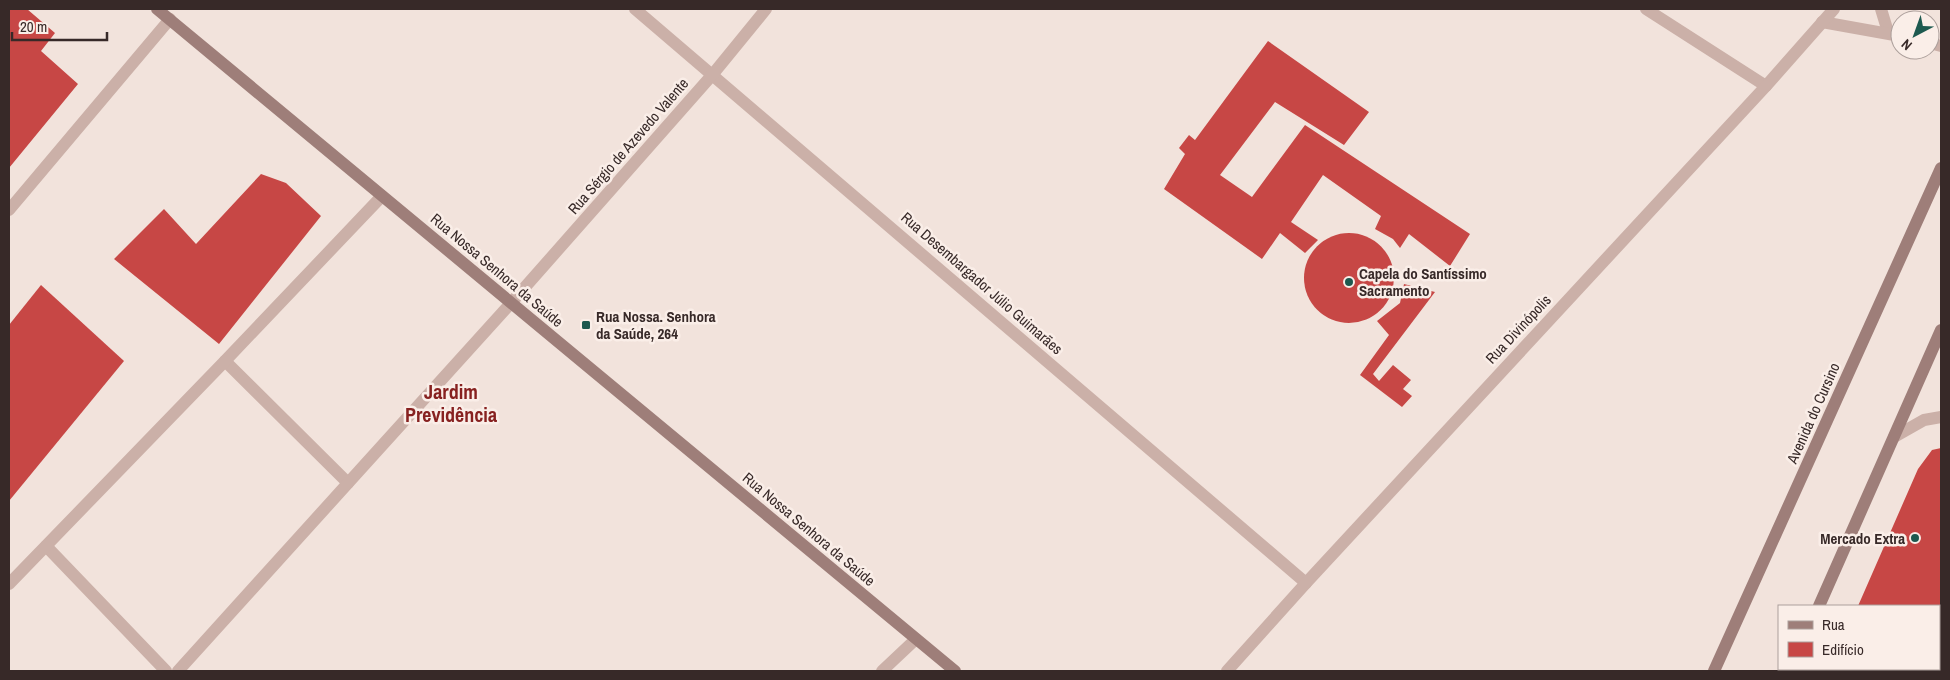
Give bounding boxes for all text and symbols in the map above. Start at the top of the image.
scale bar [12,10,108,42]
north arrow [1890,10,1940,60]
text: 20 m [20,16,47,37]
text: N [1897,35,1916,54]
street label: Rua Sérgio de Azevedo Valente [563,73,693,219]
street label: Rua Desembargador Júlio Guimarães [897,207,1067,359]
street label: Rua Nossa Senhora da Saúde [426,208,568,332]
place label: Capela do Santíssimo Sacramento [1359,263,1487,301]
marker: Capela do Santíssimo Sacramento [1343,276,1355,288]
street label: Rua Divinópolis [1480,290,1556,368]
place label: Rua Nossa. Senhora da Saúde, 264 [596,306,716,344]
marker: Rua Nossa. Senhora da Saúde, 264 [580,319,592,331]
street label: Avenida do Cursino [1781,359,1845,468]
district label: Jardim Previdência [405,378,497,428]
street label: Rua Nossa Senhora da Saúde [738,467,880,591]
place label: Mercado Extra [1820,528,1905,549]
marker: Mercado Extra [1909,532,1921,544]
legend [1778,605,1940,670]
text: Rua [1822,614,1845,635]
text: Edifício [1822,639,1864,660]

